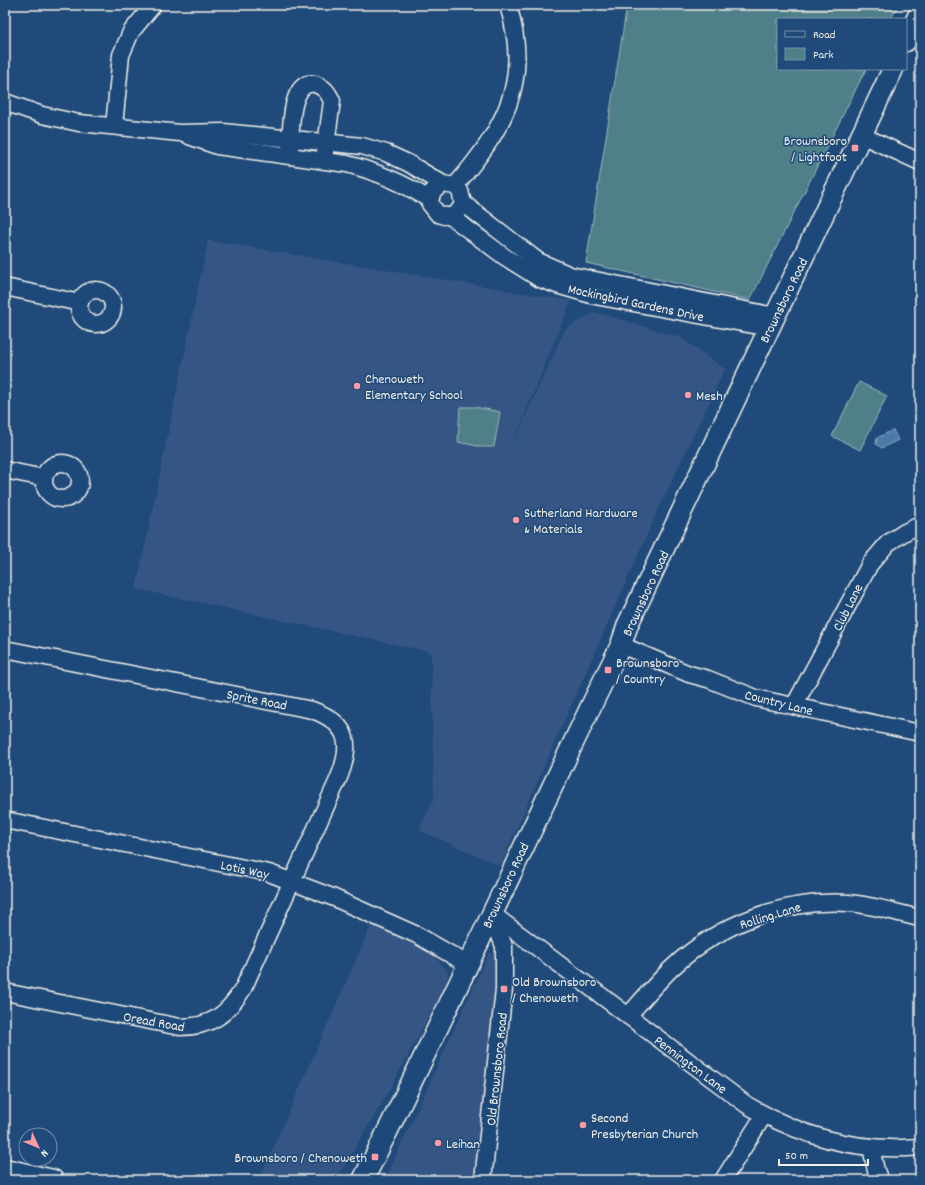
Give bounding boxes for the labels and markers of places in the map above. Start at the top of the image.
place label: Brownsboro / Lightfoot [784,132,847,168]
marker: Brownsboro / Lightfoot [850,143,860,153]
place label: Chenoweth Elementary School [365,370,464,406]
marker: Chenoweth Elementary School [352,381,362,391]
place label: Mesh [696,387,723,407]
marker: Mesh [683,390,693,400]
place label: Sutherland Hardware & Materials [524,504,638,540]
marker: Sutherland Hardware & Materials [511,515,521,525]
place label: Brownsboro / Country [616,654,679,690]
marker: Brownsboro / Country [603,665,613,675]
place label: Old Brownsboro / Chenoweth [512,973,596,1009]
marker: Old Brownsboro / Chenoweth [499,984,509,994]
place label: Second Presbyterian Church [591,1109,698,1145]
marker: Second Presbyterian Church [578,1120,588,1130]
place label: Leihan [446,1135,480,1155]
marker: Leihan [433,1138,443,1148]
place label: Brownsboro / Chenoweth [235,1149,367,1169]
marker: Brownsboro / Chenoweth [370,1152,380,1162]

